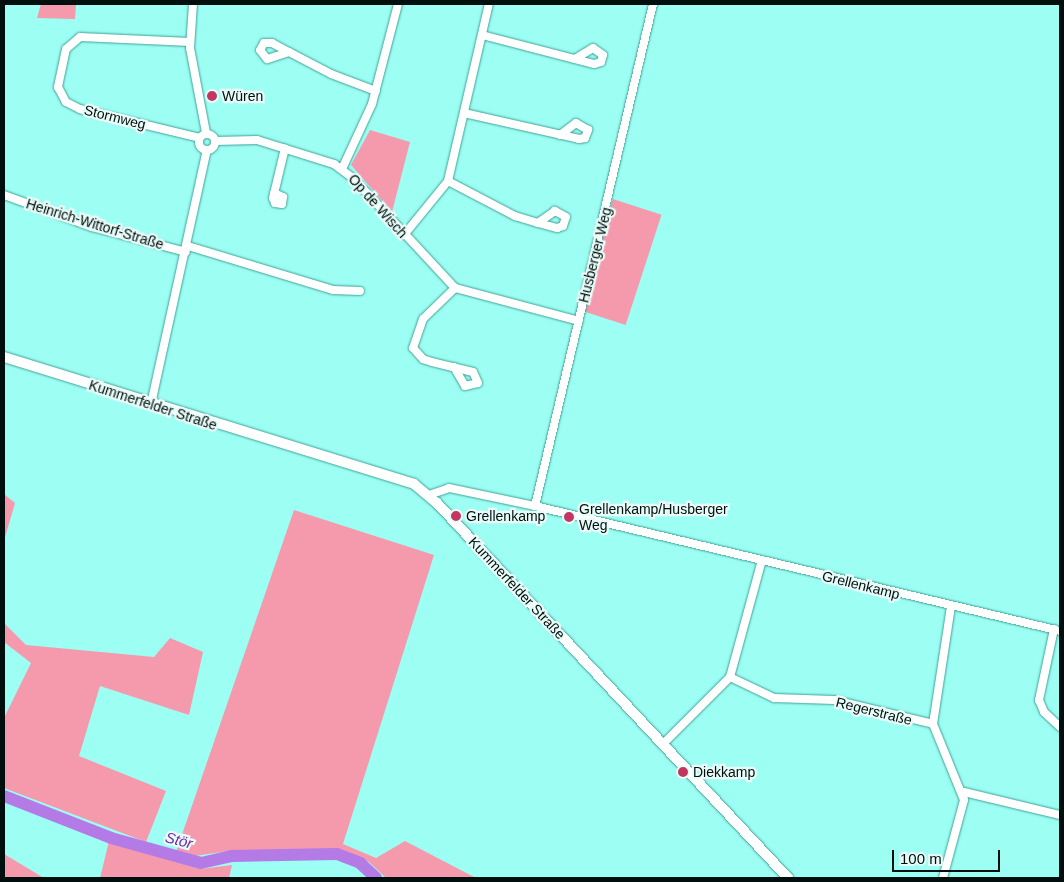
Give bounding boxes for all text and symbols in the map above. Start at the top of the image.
place label: Würen [222,88,263,104]
marker: Würen [206,90,218,102]
street label: Stormweg [82,101,148,133]
street label: Op de Wisch [345,171,411,241]
street label: Heinrich-Wittorf-Straße [24,195,166,253]
street label: Husberger Weg [575,206,615,304]
street label: Kummerfelder Straße [87,376,219,434]
place label: Grellenkamp/Husberger Weg [579,501,728,534]
place label: Grellenkamp [466,508,545,524]
marker: Grellenkamp [450,510,462,522]
marker: Grellenkamp/Husberger Weg [563,511,575,523]
street label: Kummerfelder Straße [465,533,569,643]
street label: Grellenkamp [820,567,902,603]
street label: Regerstraße [834,693,914,729]
place label: Diekkamp [693,764,755,780]
marker: Diekkamp [677,766,689,778]
water label: Stör [163,828,195,852]
scale bar [894,840,1002,872]
text: 100 m [900,850,942,867]

